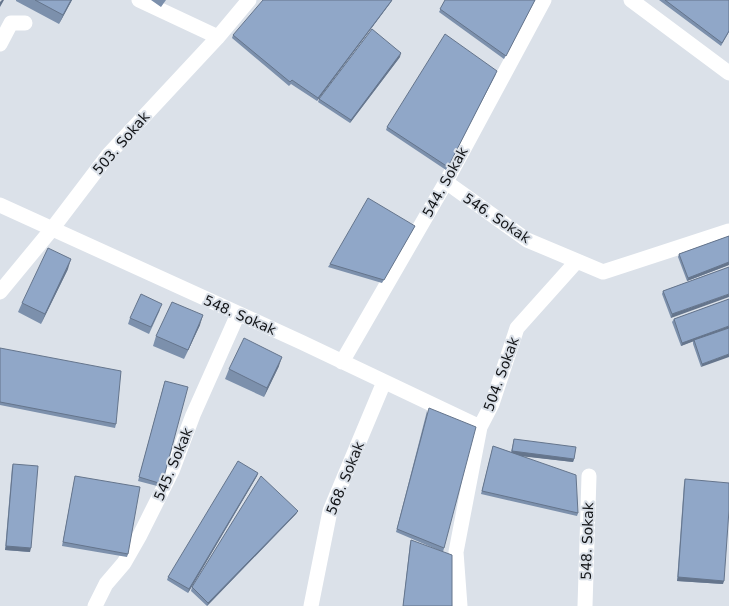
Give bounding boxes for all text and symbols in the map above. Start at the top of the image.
street label: 503. Sokak [89,108,153,178]
street label: 544. Sokak [419,143,471,220]
street label: 546. Sokak [460,190,534,247]
street label: 548. Sokak [201,292,280,338]
street label: 504. Sokak [480,334,522,413]
street label: 545. Sokak [150,424,196,503]
street label: 568. Sokak [323,438,367,517]
street label: 548. Sokak [578,501,596,580]

